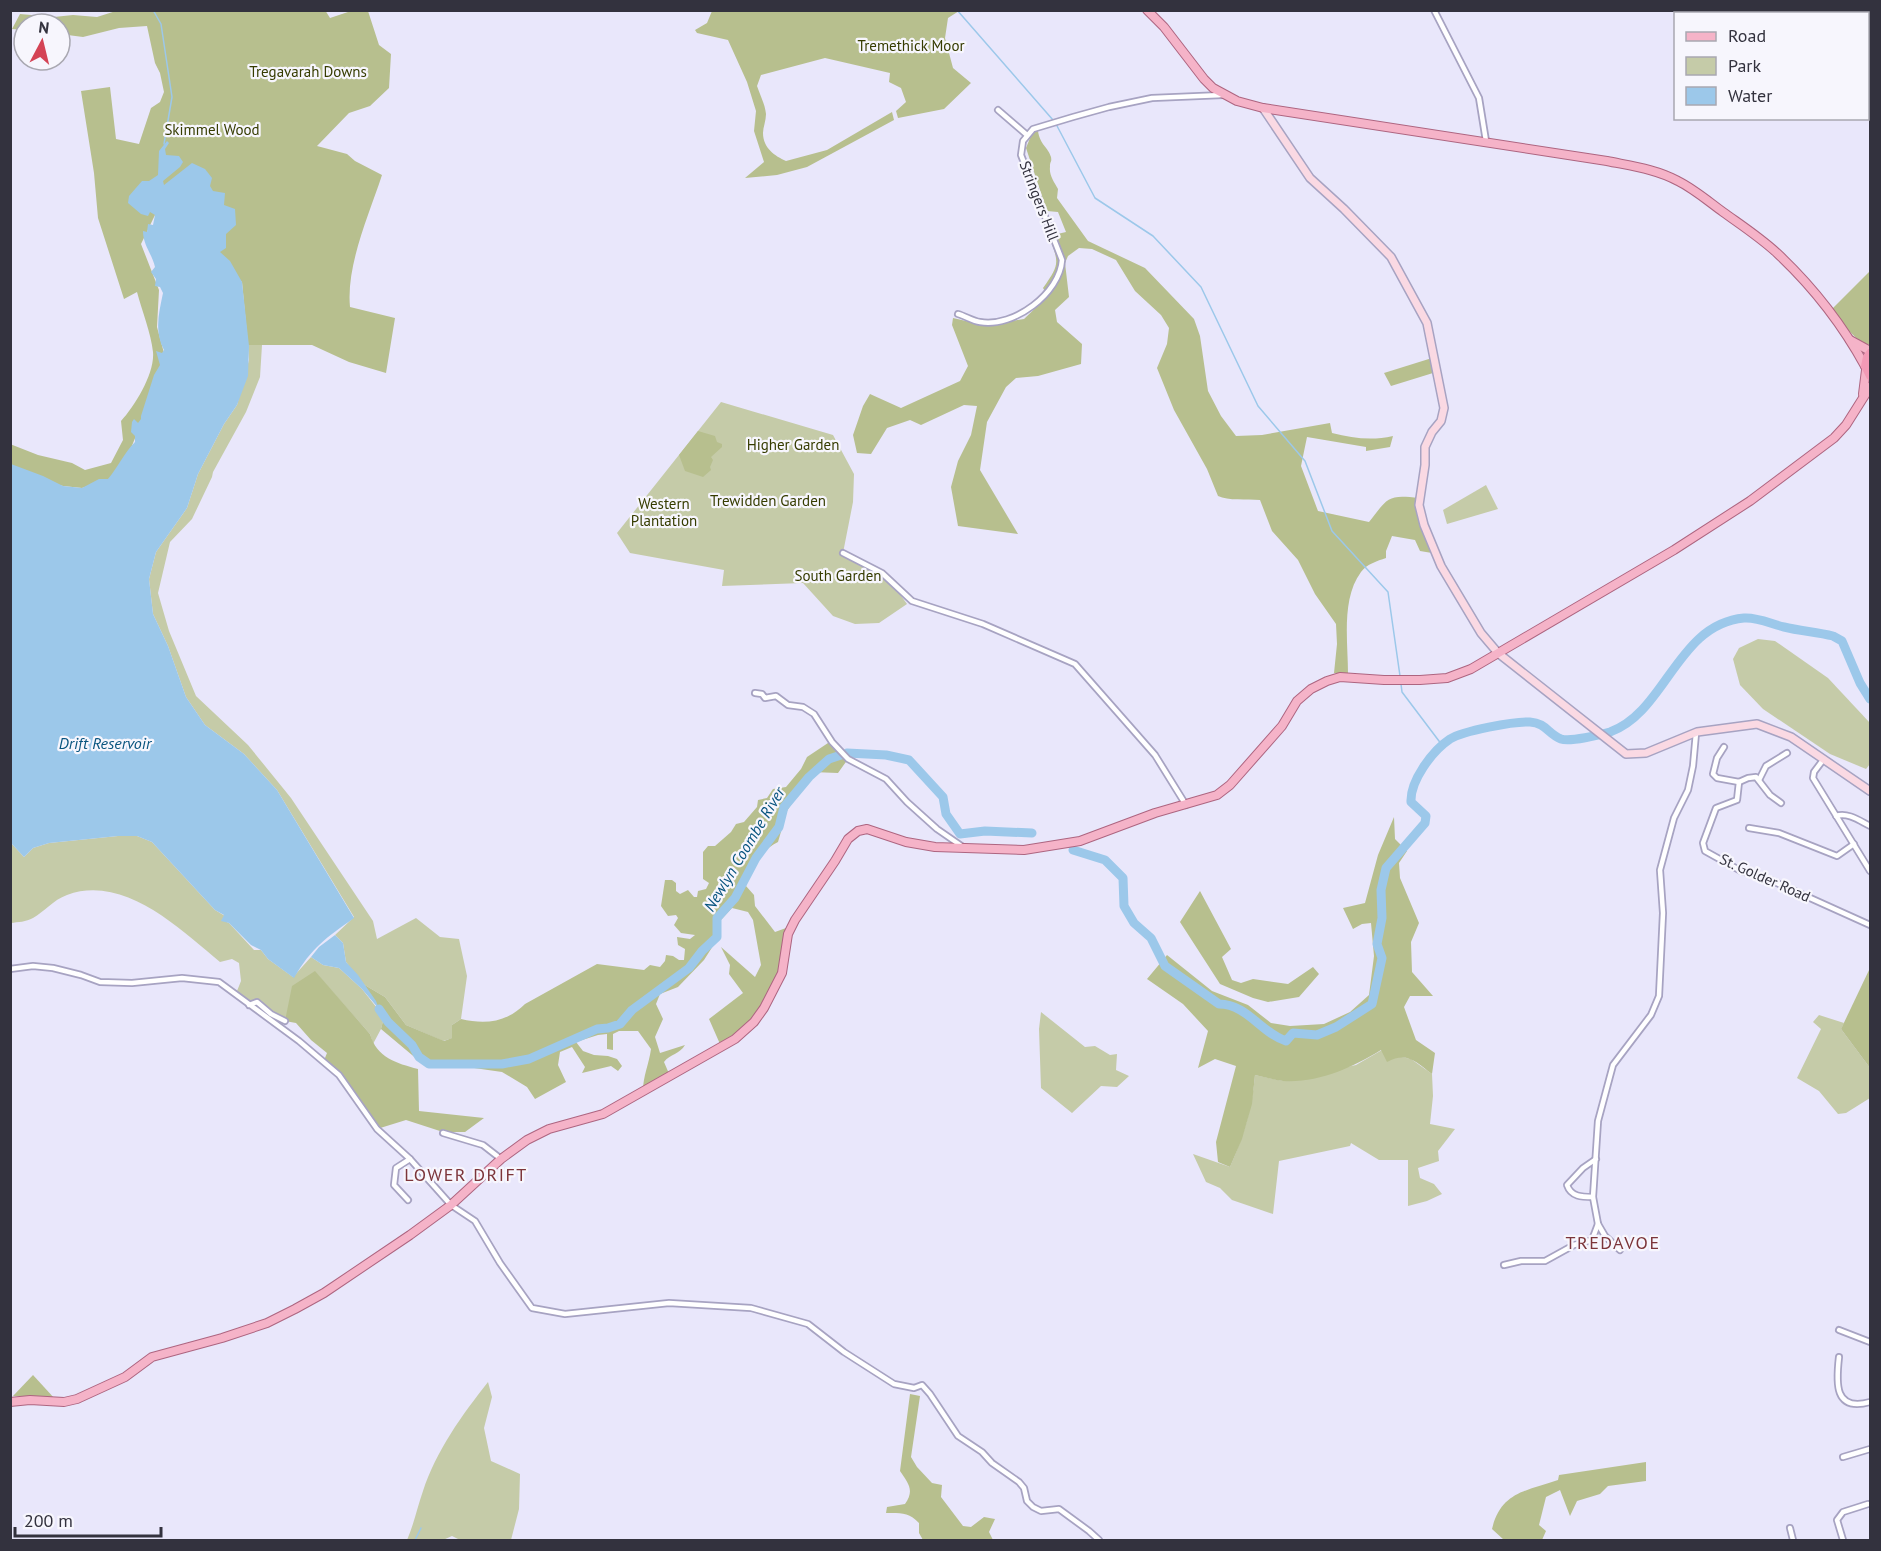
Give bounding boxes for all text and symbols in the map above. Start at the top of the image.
north arrow [12,12,72,72]
legend [1674,12,1869,120]
text: N [37,17,50,38]
text: Road [1728,24,1766,47]
park label: Tremethick Moor [857,36,965,55]
text: Park [1728,54,1761,77]
park label: Tregavarah Downs [249,62,367,81]
text: Water [1728,84,1772,107]
park label: Skimmel Wood [164,120,260,139]
street label: Stringers Hill [1015,158,1064,244]
park label: Higher Garden [747,435,839,454]
park label: Trewidden Garden [710,491,826,510]
park label: Western Plantation [631,494,697,530]
park label: South Garden [794,566,882,585]
water label: Drift Reservoir [59,733,153,753]
water label: Newlyn Coombe River [699,782,790,915]
street label: St. Golder Road [1717,849,1814,906]
district label: LOWER DRIFT [404,1163,528,1186]
district label: TREDAVOE [1565,1231,1661,1254]
scale bar [15,1500,160,1538]
text: 200 m [24,1509,73,1532]

